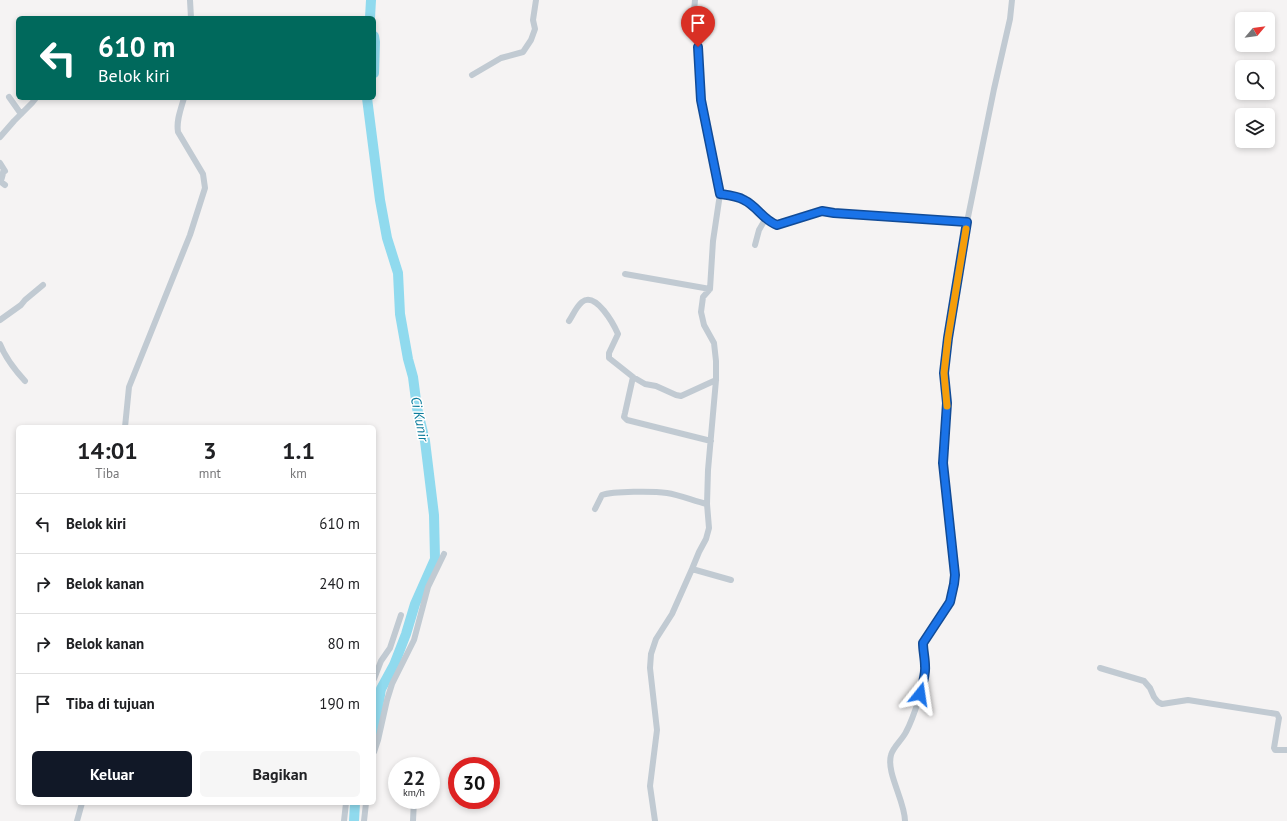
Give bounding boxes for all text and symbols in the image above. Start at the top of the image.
pin [681,6,715,47]
icon: arrive [687,12,709,34]
north arrow [1235,12,1275,52]
map controls [1235,12,1275,148]
text: 610 m [98,28,175,65]
icon: left [32,32,84,84]
button: search [1235,60,1275,100]
text: Belok kiri [98,64,170,87]
button: layers [1235,108,1275,148]
water label: Ci Kunir [407,395,433,444]
text: 14:01 [77,435,138,466]
text: 3 [203,435,217,466]
text: 1.1 [282,435,315,466]
text: Tiba [95,465,120,482]
text: mnt [199,465,221,482]
text: km [290,465,307,482]
icon: left [32,513,54,535]
text: Belok kiri [66,514,126,533]
text: 610 m [319,514,360,533]
icon: right [32,573,54,595]
text: Belok kanan [66,574,144,593]
text: 240 m [319,574,360,593]
icon: right [32,633,54,655]
text: Belok kanan [66,634,144,653]
text: 80 m [327,634,360,653]
position arrow [899,673,941,715]
icon: arrive [32,693,54,715]
text: Tiba di tujuan [66,694,155,713]
text: 190 m [319,694,360,713]
button: Keluar [32,751,192,797]
button: Bagikan [200,751,360,797]
speed limit sign: 30 [448,757,500,809]
text: 22 [403,765,425,791]
text: km/h [403,786,425,799]

